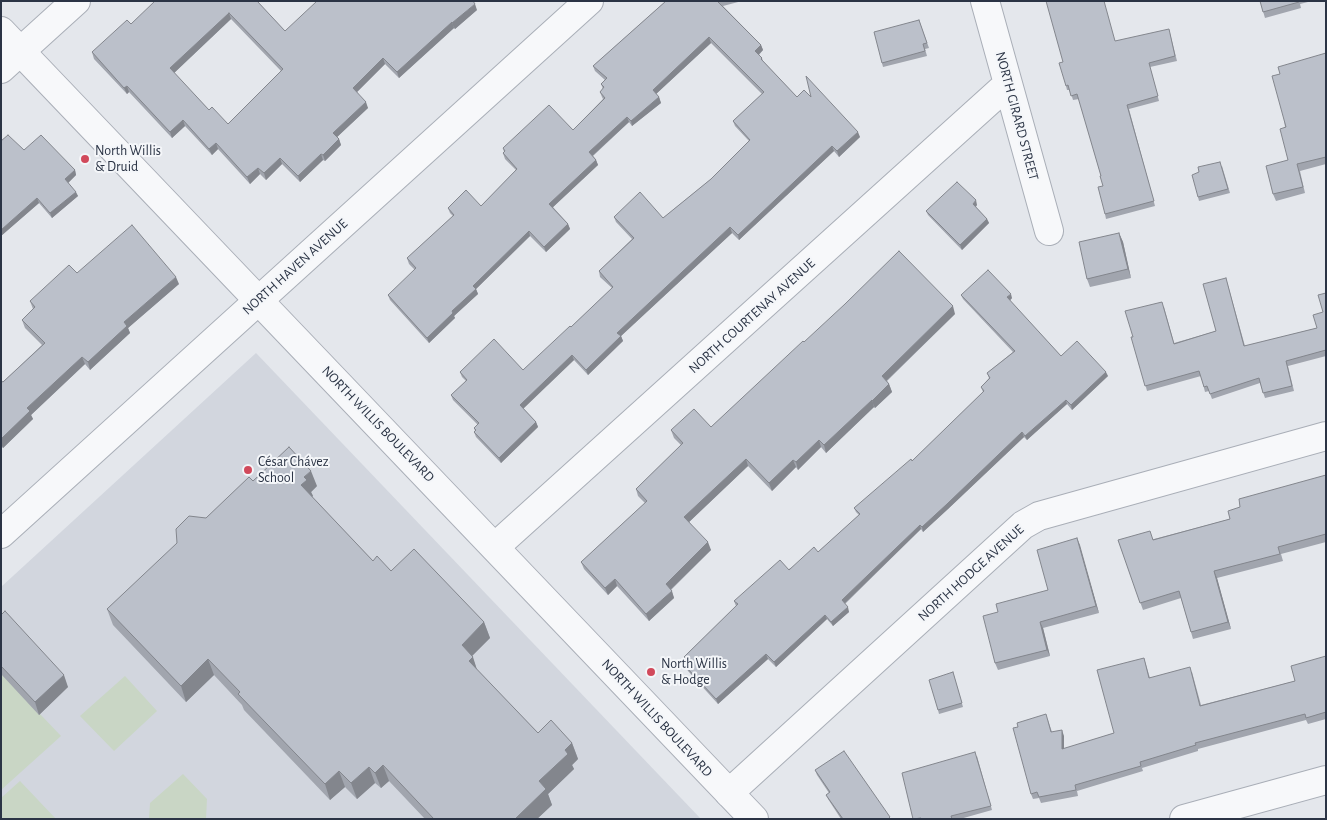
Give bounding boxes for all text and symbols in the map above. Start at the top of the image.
street label: NORTH GIRARD STREET [992,50,1042,182]
place label: North Willis & Druid [95,143,161,176]
marker: North Willis & Druid [79,153,91,165]
street label: NORTH HAVEN AVENUE [239,215,351,319]
street label: NORTH COURTENAY AVENUE [685,255,819,377]
street label: NORTH WILLIS BOULEVARD [318,362,438,486]
place label: César Chávez School [258,454,329,487]
marker: César Chávez School [242,464,254,476]
street label: NORTH HODGE AVENUE [915,521,1027,625]
street label: NORTH WILLIS BOULEVARD [598,656,716,780]
place label: North Willis & Hodge [661,656,727,689]
marker: North Willis & Hodge [645,666,657,678]

